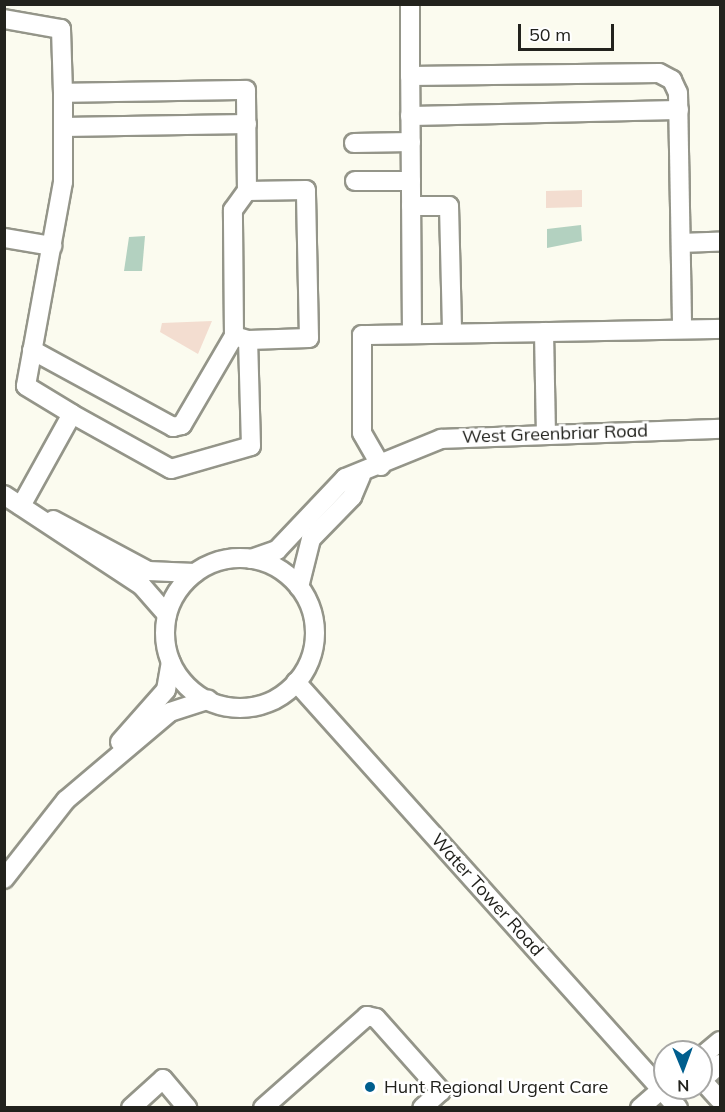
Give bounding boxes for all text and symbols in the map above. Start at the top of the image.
scale bar [521,12,617,50]
text: 50 m [529,23,571,46]
street label: West Greenbriar Road [462,420,648,448]
street label: Water Tower Road [426,829,548,961]
north arrow [653,1040,713,1100]
place label: Hunt Regional Urgent Care [384,1076,608,1098]
text: N [677,1076,689,1096]
marker: Hunt Regional Urgent Care [361,1078,379,1096]

